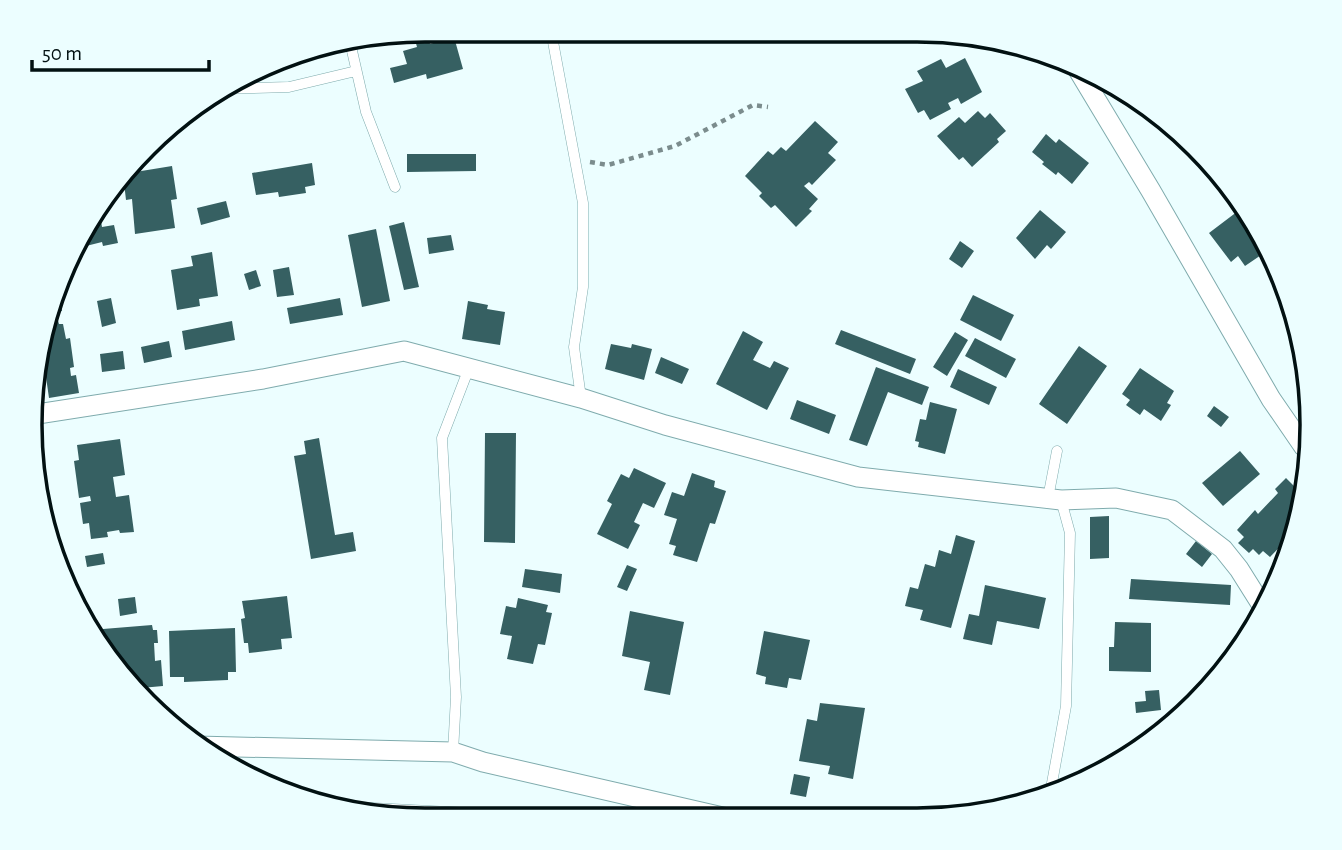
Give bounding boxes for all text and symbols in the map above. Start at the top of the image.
scale bar [32,28,208,72]
text: 50 m [42,43,82,64]

